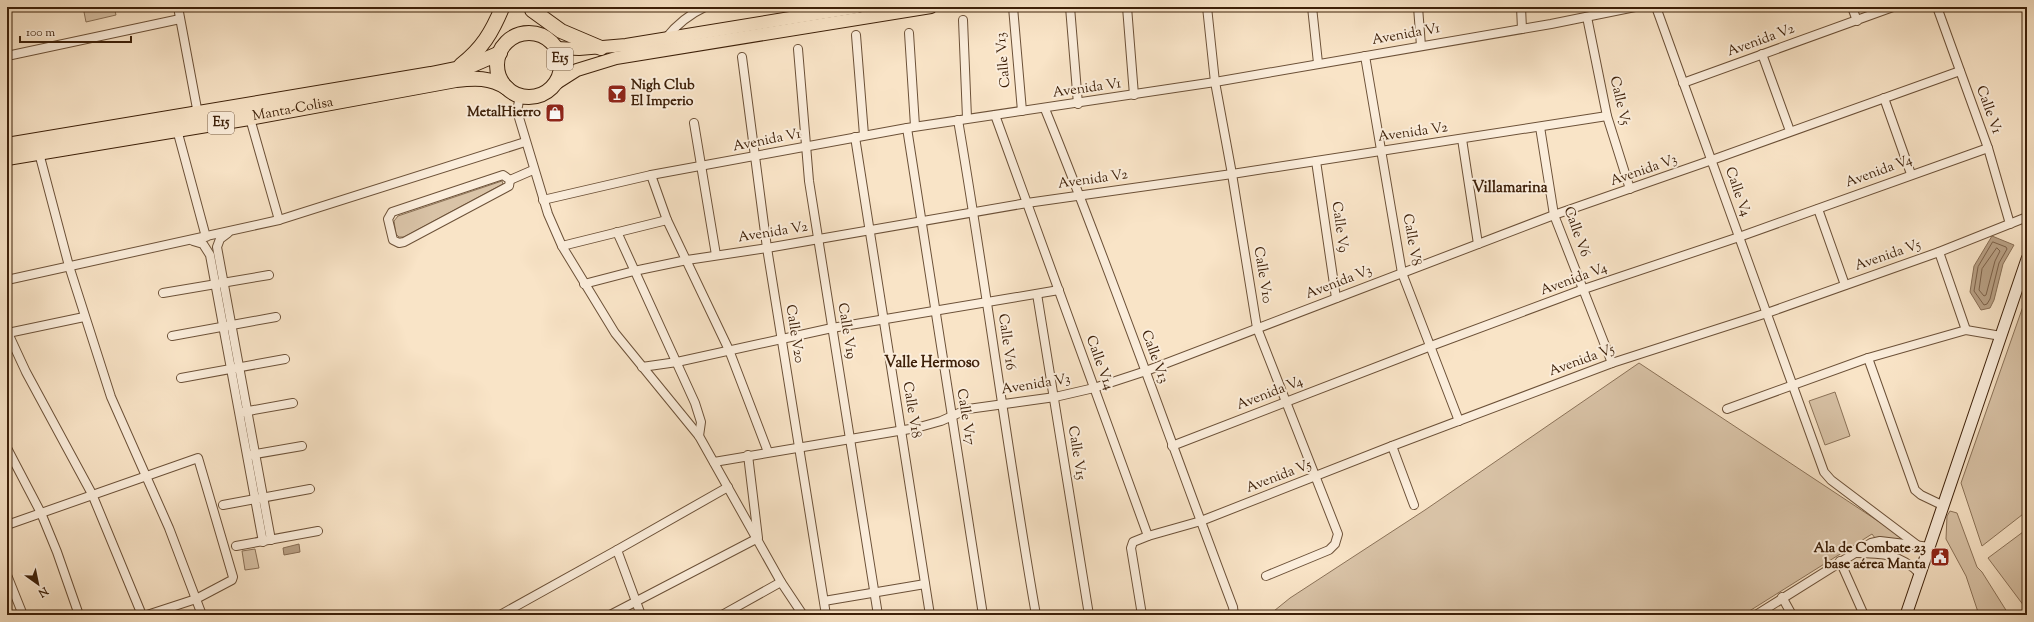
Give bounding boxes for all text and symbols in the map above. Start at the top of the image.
scale bar [20,18,131,44]
street label: Avenida V1 [1370,19,1442,51]
street label: Avenida V2 [1724,19,1798,62]
text: 100 m [26,24,55,42]
street label: Calle V13 [992,31,1016,89]
road number: E15 [547,48,573,70]
street label: Avenida V1 [1052,74,1123,104]
street label: Calle V5 [1604,74,1634,128]
place label: Nigh Club El Imperio [631,76,695,112]
bar icon: Nigh Club El Imperio [606,83,628,105]
street label: Calle V1 [1970,83,2006,137]
street label: Manta-Colisa [251,93,335,127]
shop icon: MetalHierro [544,102,566,124]
place label: MetalHierro [467,103,541,123]
road number: E15 [208,112,234,134]
street label: Avenida V2 [1377,118,1450,148]
street label: Avenida V1 [731,125,803,157]
street label: Avenida V3 [1608,150,1681,192]
street label: Avenida V4 [1843,151,1915,193]
street label: Avenida V2 [1057,165,1130,195]
street label: Calle V4 [1719,165,1755,219]
district label: Villamarina [1472,178,1548,199]
street label: Calle V9 [1326,200,1353,254]
street label: Calle V6 [1558,204,1594,260]
street label: Calle V8 [1397,212,1425,268]
street label: Avenida V2 [737,218,810,248]
street label: Avenida V5 [1852,235,1924,277]
street label: Calle V10 [1248,245,1276,305]
street label: Avenida V4 [1538,259,1610,301]
street label: Avenida V3 [1303,261,1375,305]
street label: Calle V19 [832,301,860,361]
street label: Calle V20 [780,303,808,365]
street label: Calle V16 [992,312,1020,372]
street label: Calle V13 [1135,327,1173,387]
street label: Calle V14 [1080,333,1118,393]
street label: Avenida V5 [1546,340,1618,382]
district label: Valle Hermoso [884,353,980,374]
street label: Avenida V3 [1000,370,1072,400]
street label: Avenida V4 [1234,372,1306,416]
street label: Calle V18 [897,380,925,440]
street label: Calle V17 [951,387,979,447]
street label: Calle V15 [1062,424,1090,482]
street label: Avenida V5 [1243,455,1315,499]
place label: Ala de Combate 23 base aérea Manta [1814,539,1927,575]
public building icon: Ala de Combate 23 base aérea Manta [1929,546,1951,568]
north arrow [18,564,58,604]
text: N [35,582,52,601]

